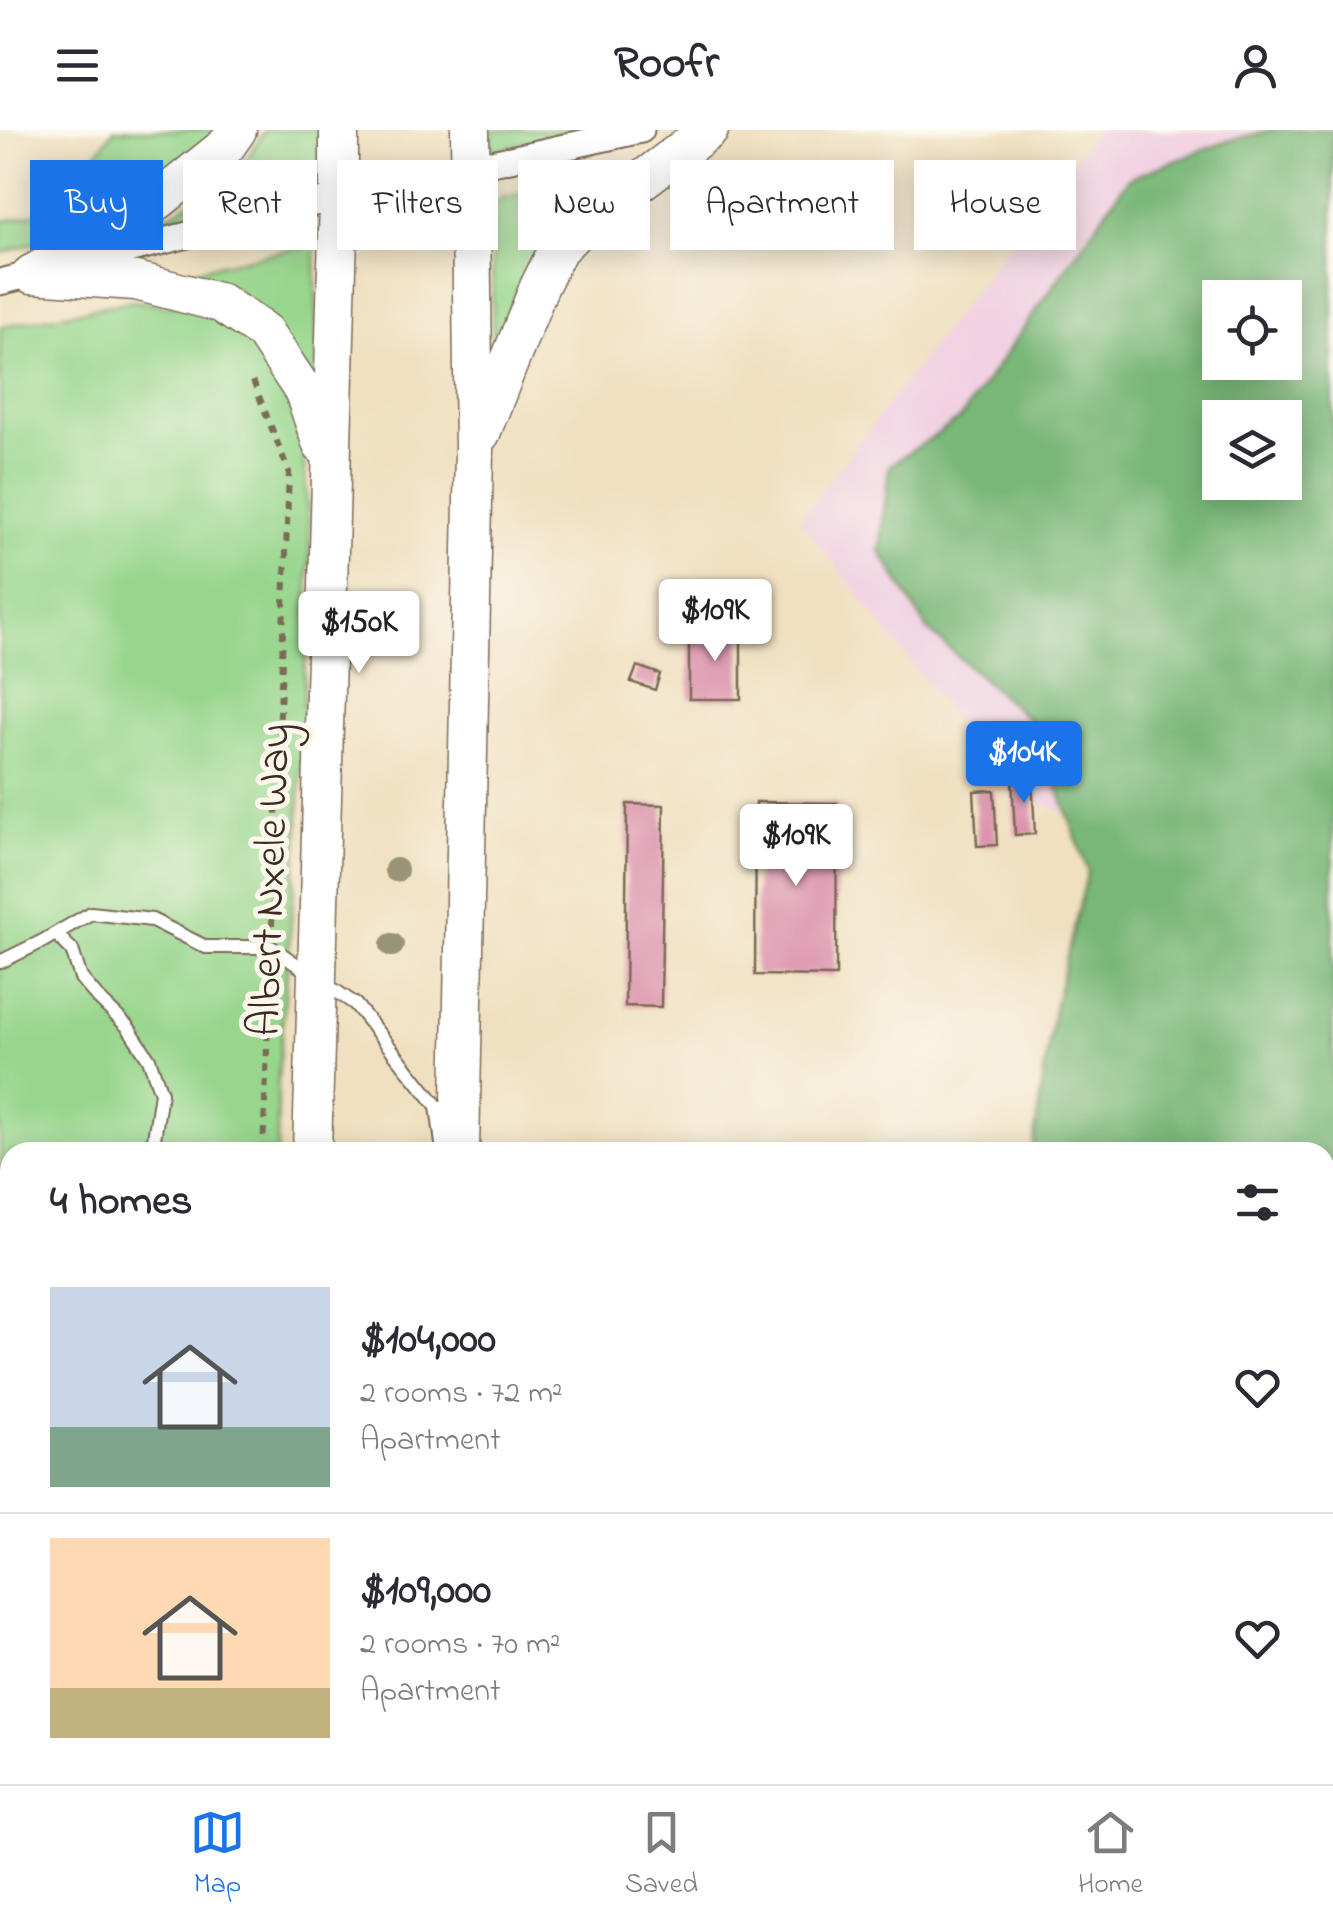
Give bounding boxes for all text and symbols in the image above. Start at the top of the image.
text: Roofr [614,32,719,98]
icon: menu [50,38,105,93]
icon: person [1228,38,1283,93]
chip: Buy [30,160,163,250]
chip: Rent [183,160,317,250]
chip: Filters [337,160,498,250]
chip: New [518,160,650,250]
chip: Apartment [670,160,894,250]
chip: House [914,160,1076,250]
map controls [1202,280,1302,500]
button: locate [1202,280,1302,380]
button: layers [1202,400,1302,500]
pin: $109K [645,579,785,664]
text: $109K [681,588,749,635]
pin: $150K [289,591,429,676]
text: $150K [320,600,398,647]
pin: $104K [954,721,1094,806]
street label: Albert Nxele Way [234,722,310,1038]
text: $104K [988,730,1060,777]
pin: $109K [726,804,866,889]
text: $109K [762,813,830,860]
text: 4 homes [50,1172,192,1233]
icon: filters [1230,1175,1285,1230]
text: $104,000 [360,1310,496,1371]
icon: home [130,1327,250,1447]
icon: heart [1230,1360,1285,1415]
text: 2 rooms · 72 m² [360,1371,562,1418]
text: Apartment [360,1418,501,1465]
text: $109,000 [360,1561,491,1622]
icon: home [130,1578,250,1698]
icon: heart [1230,1611,1285,1666]
text: 2 rooms · 70 m² [360,1622,560,1669]
text: Apartment [360,1669,501,1716]
tab: Map [190,1805,245,1906]
tab: Saved [625,1805,698,1906]
tab: Home [1078,1805,1143,1906]

